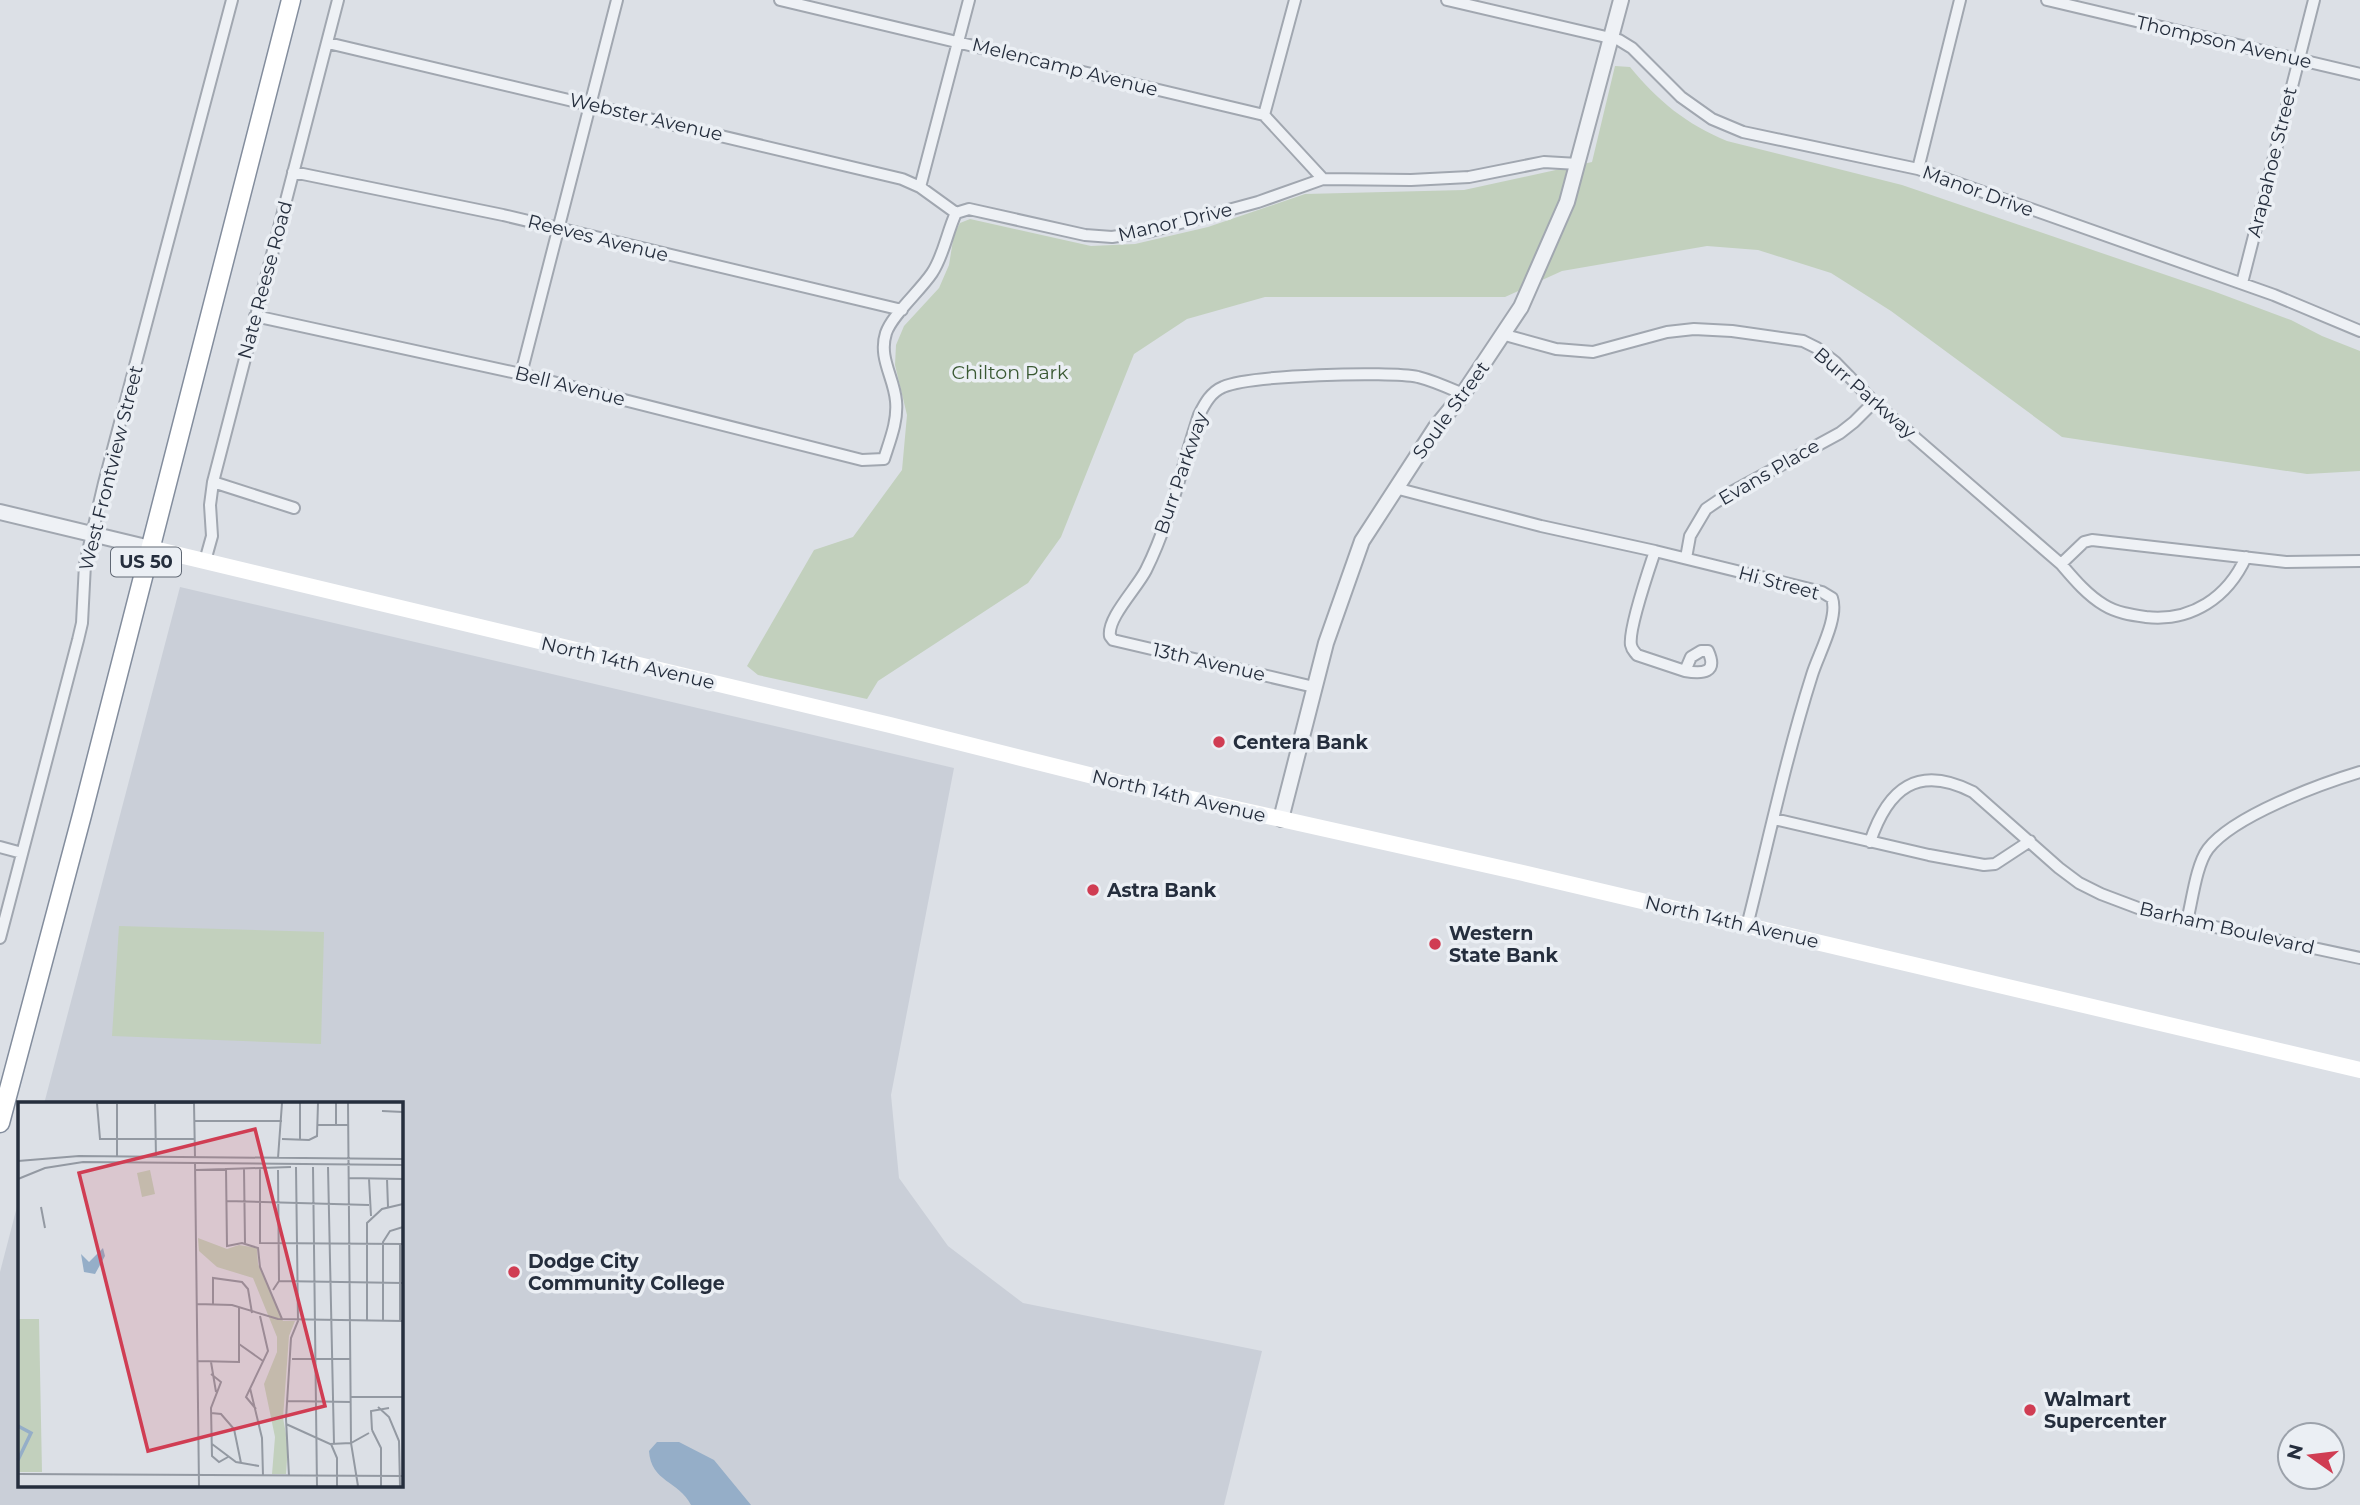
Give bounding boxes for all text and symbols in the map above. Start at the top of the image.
street label: Thompson Avenue [2134,11,2314,73]
street label: Melencamp Avenue [970,33,1160,101]
street label: Arapahoe Street [2242,84,2302,240]
street label: Webster Avenue [567,88,725,146]
street label: Manor Drive [1919,160,2037,222]
street label: Manor Drive [1116,198,1234,246]
street label: Nate Reese Road [233,199,297,361]
street label: Reeves Avenue [525,209,671,267]
street label: Burr Parkway [1809,342,1921,444]
street label: Soule Street [1408,356,1494,463]
street label: Bell Avenue [513,361,627,411]
park label: Chilton Park [952,361,1069,384]
street label: West Frontview Street [74,363,148,573]
street label: Burr Parkway [1149,408,1213,537]
street label: Evans Place [1714,434,1824,510]
road number: US 50 [111,548,181,576]
street label: Hi Street [1736,561,1822,605]
street label: North 14th Avenue [539,632,717,694]
street label: 13th Avenue [1150,638,1268,686]
place label: Centera Bank [1233,731,1368,754]
marker: Centera Bank [1211,734,1227,750]
street label: North 14th Avenue [1090,765,1268,827]
place label: Astra Bank [1106,879,1217,902]
marker: Astra Bank [1085,882,1101,898]
street label: North 14th Avenue [1643,891,1821,953]
street label: Barham Boulevard [2137,897,2317,959]
place label: Western State Bank [1449,922,1558,967]
marker: Western State Bank [1427,936,1443,952]
inset map [18,1102,402,1488]
place label: Dodge City Community College [528,1250,725,1295]
marker: Dodge City Community College [506,1264,522,1280]
place label: Walmart Supercenter [2044,1388,2167,1433]
marker: Walmart Supercenter [2022,1402,2038,1418]
north arrow [2276,1421,2346,1491]
text: N [2282,1442,2308,1462]

